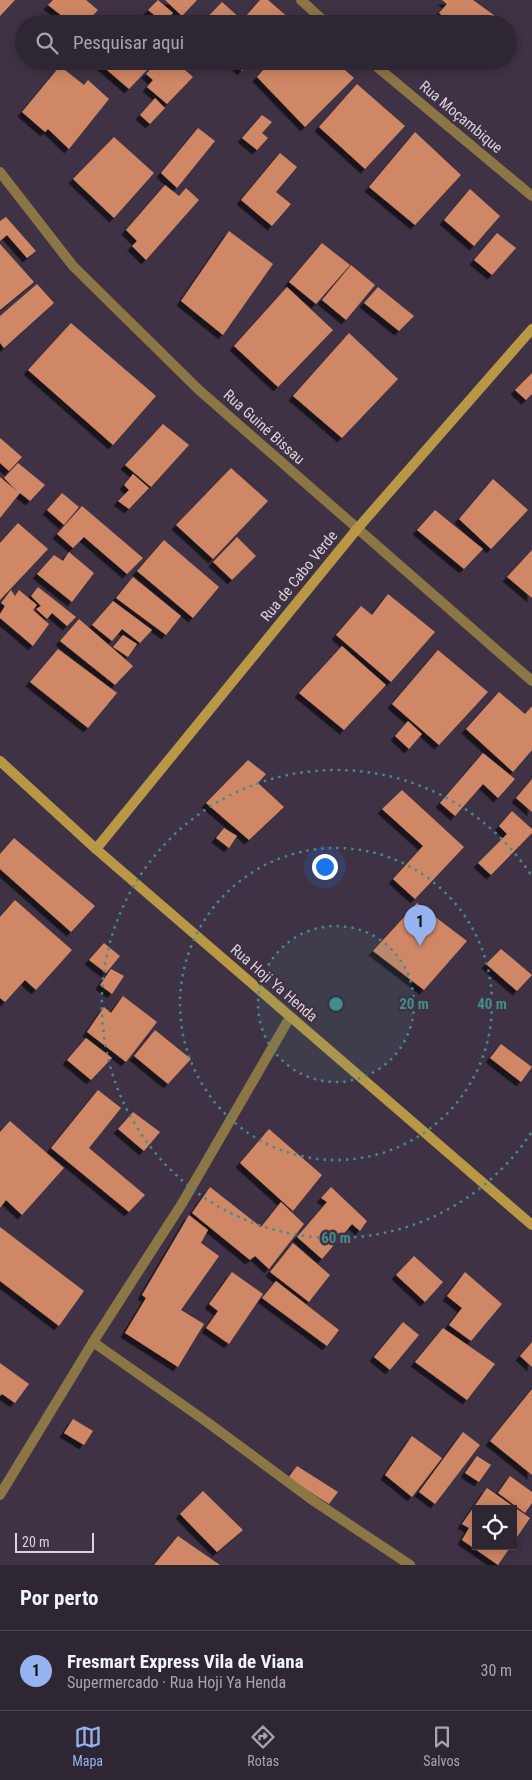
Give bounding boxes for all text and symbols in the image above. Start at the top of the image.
search box [15,15,517,70]
icon: search [33,29,61,57]
text: Pesquisar aqui [73,31,184,54]
street label: Rua Moçambique [416,77,506,157]
street label: Rua Guiné Bissau [220,386,308,468]
street label: Rua de Cabo Verde [257,527,341,625]
your location [312,854,338,880]
pin: 1 [404,905,436,946]
street label: Rua Hoji Ya Henda [227,940,321,1026]
centre of rings [327,995,345,1013]
text: 20 m [399,995,429,1013]
text: 40 m [477,995,507,1013]
text: 60 m [321,1229,351,1247]
map controls [472,1505,517,1550]
button: locate [472,1505,517,1550]
scale bar [15,1530,94,1553]
text: 20 m [22,1534,50,1550]
text: Por perto [20,1586,99,1610]
text: Fresmart Express Vila de Viana [67,1650,304,1673]
text: 1 [32,1661,40,1680]
text: 30 m [480,1661,512,1680]
text: Supermercado · Rua Hoji Ya Henda [67,1673,286,1692]
tab: Mapa [72,1723,103,1769]
tab: Rotas [247,1723,279,1769]
tab: Salvos [423,1723,460,1769]

